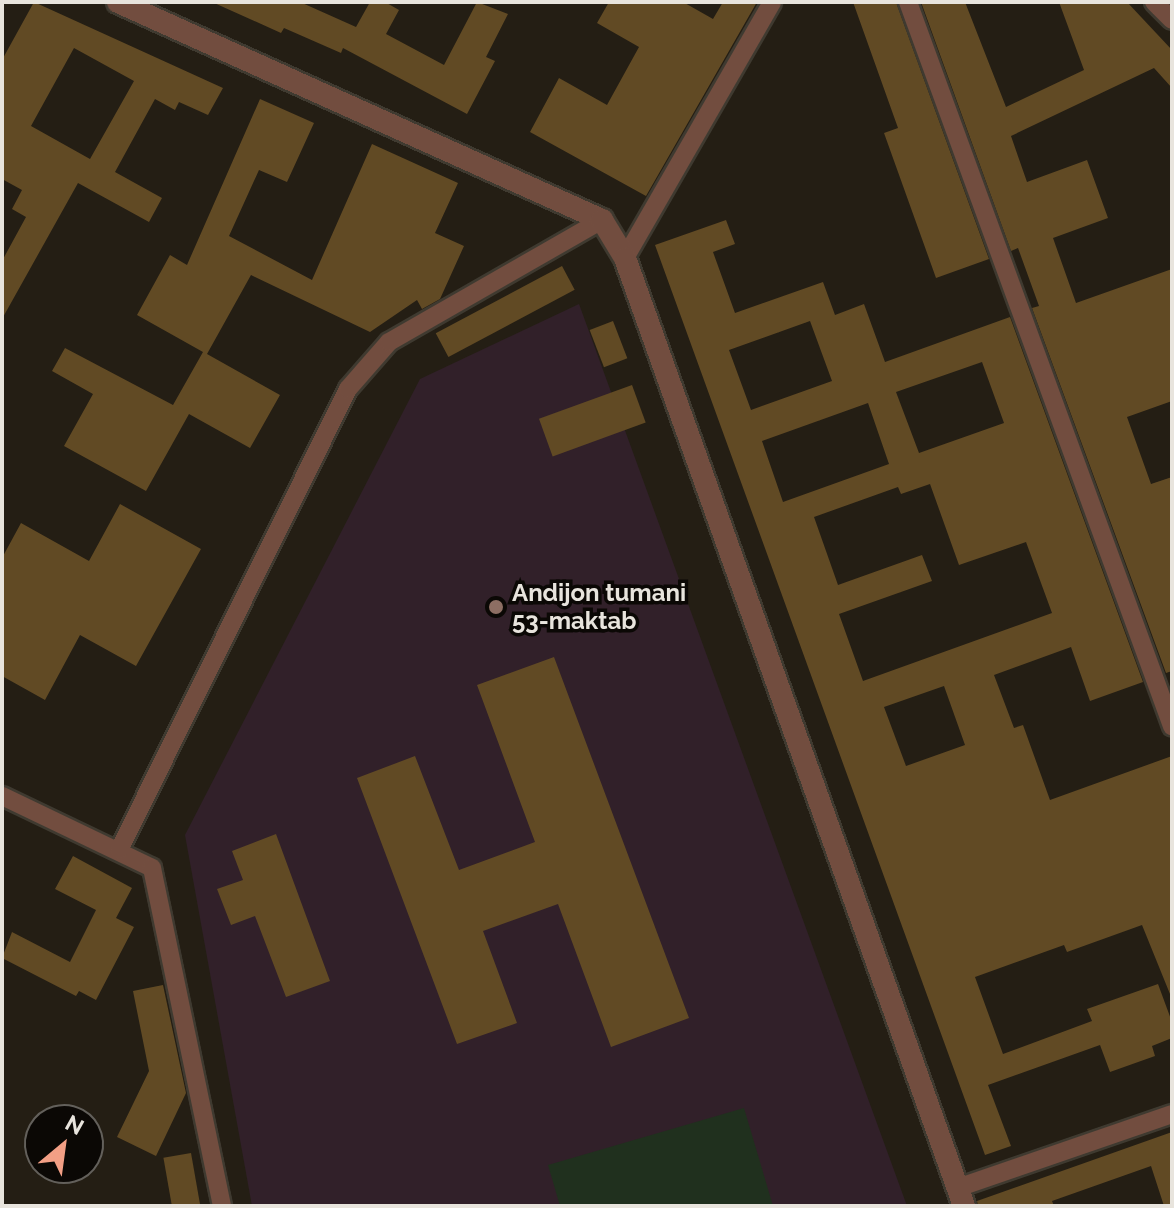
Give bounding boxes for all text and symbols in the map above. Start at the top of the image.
place label: Andijon tumani 53-maktab [512,579,686,635]
marker: Andijon tumani 53-maktab [487,598,505,616]
north arrow [24,1104,104,1184]
text: N [61,1109,88,1140]

